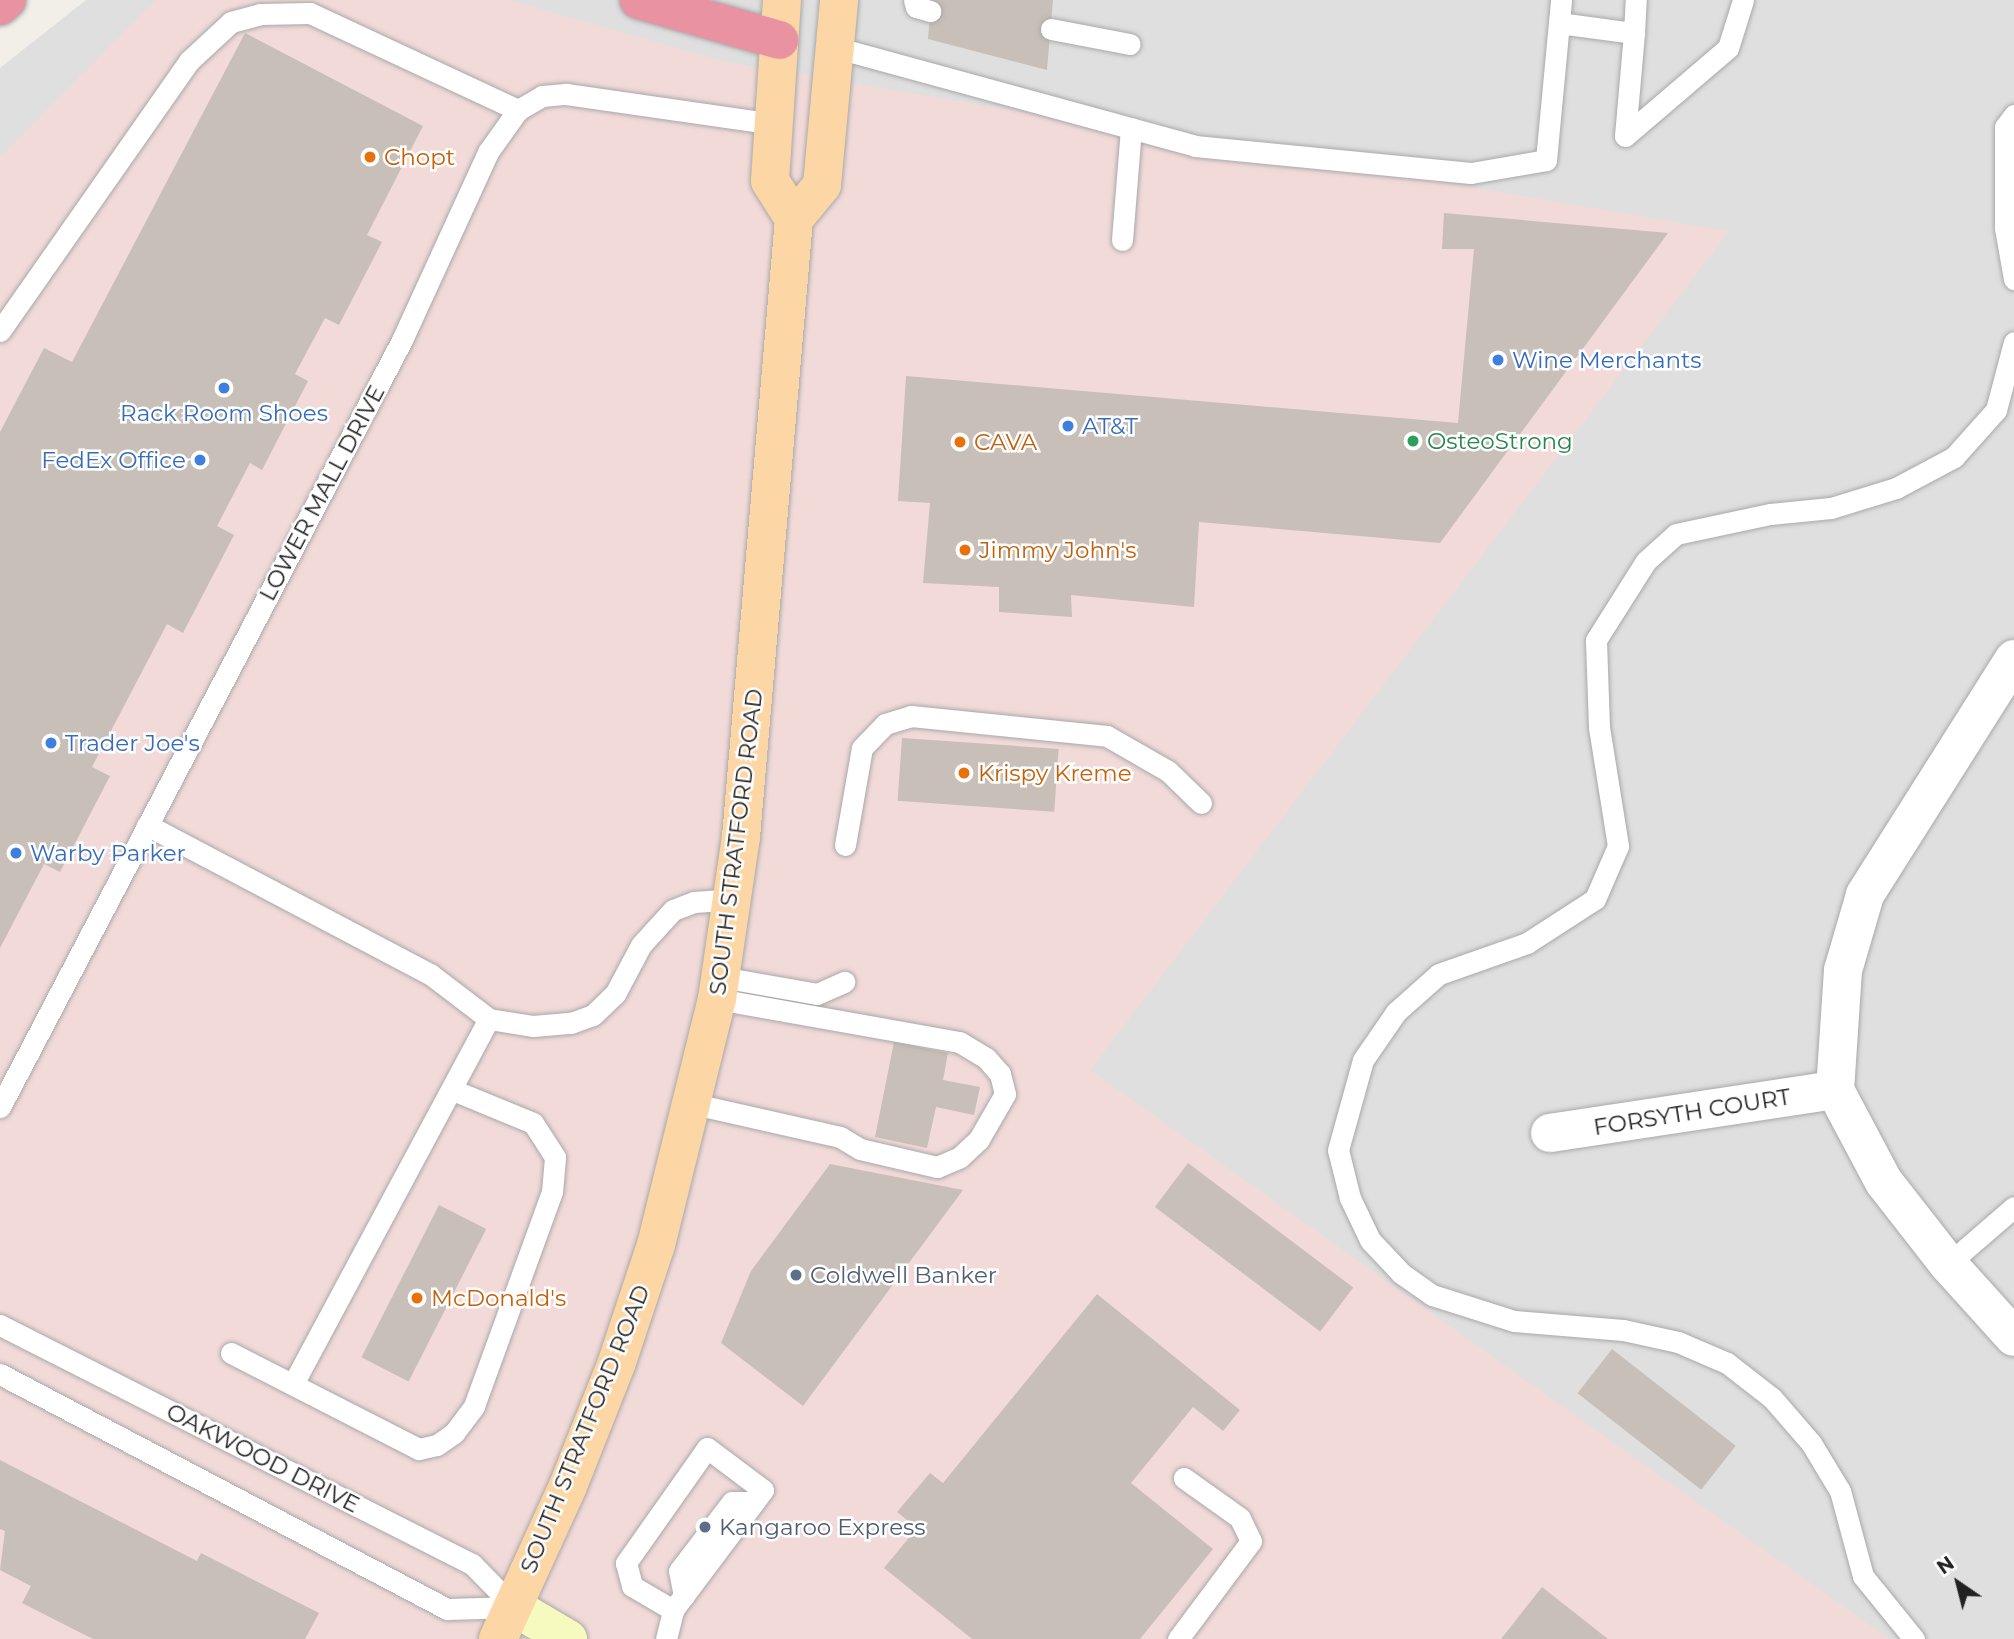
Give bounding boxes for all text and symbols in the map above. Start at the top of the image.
place label: Chopt [384,143,455,171]
marker: Chopt [362,149,378,165]
place label: Wine Merchants [1512,346,1702,374]
marker: Wine Merchants [1490,352,1506,368]
marker: Rack Room Shoes [216,380,232,396]
street label: LOWER MALL DRIVE [253,380,391,606]
place label: Rack Room Shoes [120,399,328,427]
place label: AT&T [1082,412,1138,440]
marker: AT&T [1060,418,1076,434]
place label: OsteoStrong [1427,427,1573,455]
place label: CAVA [974,428,1037,456]
marker: OsteoStrong [1405,433,1421,449]
marker: CAVA [952,434,968,450]
place label: FedEx Office [41,446,186,474]
marker: FedEx Office [192,452,208,468]
place label: Jimmy John's [979,536,1136,564]
marker: Jimmy John's [957,542,973,558]
street label: SOUTH STRATFORD ROAD [704,687,768,997]
place label: Trader Joe's [65,729,200,757]
marker: Trader Joe's [43,735,59,751]
place label: Krispy Kreme [978,759,1132,787]
marker: Krispy Kreme [956,765,972,781]
place label: Warby Parker [30,839,186,867]
marker: Warby Parker [8,845,24,861]
street label: FORSYTH COURT [1592,1083,1792,1141]
place label: Coldwell Banker [810,1261,997,1289]
marker: Coldwell Banker [788,1267,804,1283]
street label: SOUTH STRATFORD ROAD [514,1281,656,1577]
place label: McDonald's [431,1284,566,1312]
marker: McDonald's [409,1290,425,1306]
street label: OAKWOOD DRIVE [162,1397,364,1519]
place label: Kangaroo Express [719,1513,925,1541]
marker: Kangaroo Express [697,1519,713,1535]
north arrow [1923,1548,1993,1618]
text: N [1933,1552,1959,1579]

